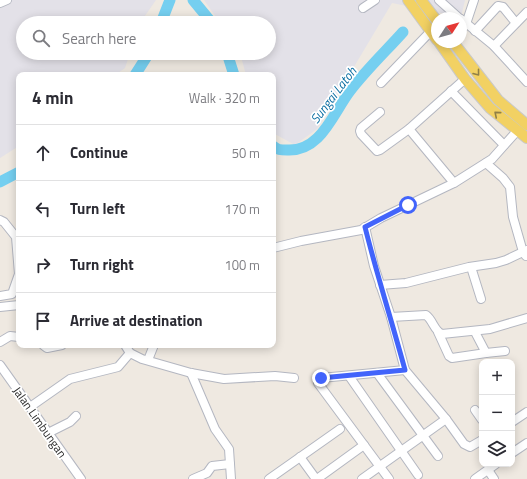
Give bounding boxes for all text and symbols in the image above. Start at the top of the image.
north arrow [431,12,467,48]
search box [16,16,276,60]
icon: search [30,27,52,49]
text: Search here [62,27,136,50]
water label: Sungai Latoh [305,62,361,128]
one-way arrow [472,68,479,75]
text: 4 min [32,85,73,111]
text: Walk · 320 m [189,88,260,108]
one-way arrow [494,111,501,118]
text: Continue [70,141,128,164]
icon: ahead [32,142,54,164]
text: 50 m [232,143,260,163]
route start [399,196,417,214]
text: Turn left [70,197,125,220]
icon: left [32,198,54,220]
text: 170 m [224,199,260,219]
text: Turn right [70,253,134,276]
icon: right [32,254,54,276]
text: 100 m [224,255,260,275]
text: Arrive at destination [70,309,203,332]
icon: arrive [32,310,54,332]
map controls [479,359,515,467]
button: + [479,359,515,395]
route end [312,369,330,387]
street label: Jalan Limbungan [8,382,72,462]
button: − [479,395,515,431]
button: layers [479,431,515,467]

